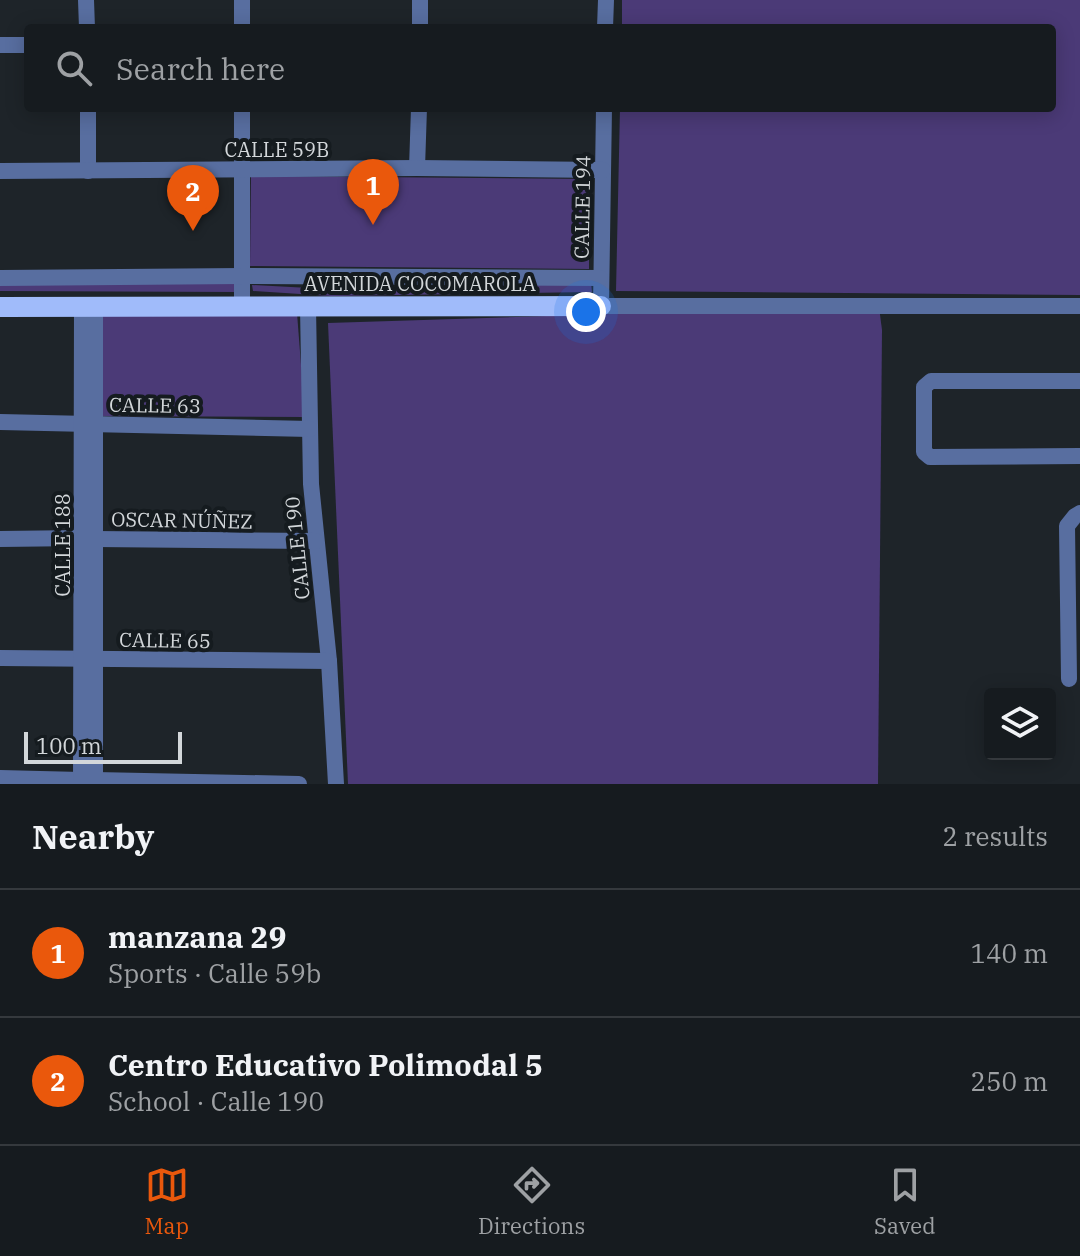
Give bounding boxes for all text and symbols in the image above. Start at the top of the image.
search box [24,24,1056,112]
icon: search [52,46,96,90]
text: Search here [116,49,285,88]
street label: CALLE 59B [224,136,330,163]
street label: CALLE 194 [568,155,596,259]
pin: 1 [347,159,399,225]
pin: 2 [167,165,219,231]
street label: AVENIDA COCOMAROLA [304,270,536,297]
your location [566,292,606,332]
street label: CALLE 63 [109,391,201,419]
street label: CALLE 188 [49,493,76,597]
street label: CALLE 190 [278,495,316,601]
street label: OSCAR NÚÑEZ [111,505,253,535]
street label: CALLE 65 [119,626,211,654]
map controls [984,688,1056,760]
button: layers [984,688,1056,760]
scale bar [24,728,182,764]
text: 100 m [36,731,102,760]
text: Nearby [32,814,154,858]
text: 2 results [942,819,1048,853]
text: manzana 29 [108,917,287,956]
text: 1 [50,936,66,970]
text: 140 m [970,936,1048,970]
text: Sports · Calle 59b [108,956,321,990]
text: Centro Educativo Polimodal 5 [108,1045,543,1084]
text: 2 [50,1064,66,1098]
text: 250 m [970,1064,1048,1098]
text: School · Calle 190 [108,1084,324,1118]
tab: Map [144,1163,189,1240]
tab: Directions [478,1163,585,1240]
tab: Saved [874,1163,936,1240]

